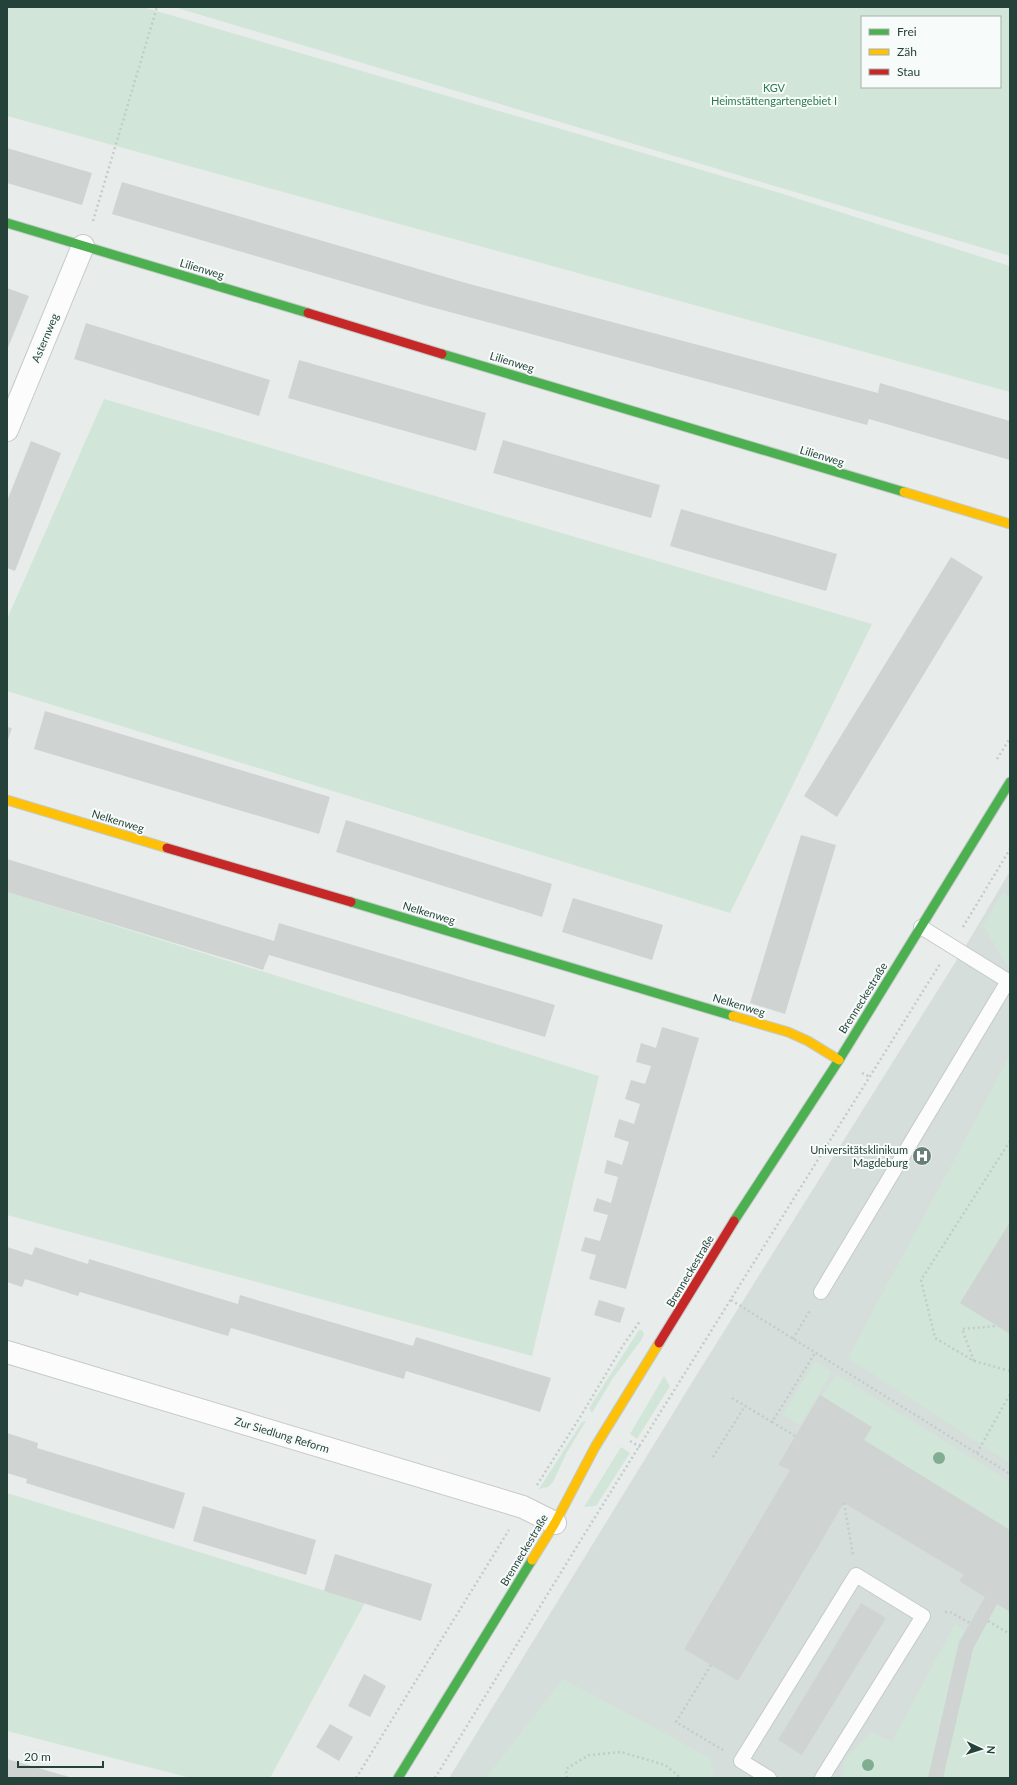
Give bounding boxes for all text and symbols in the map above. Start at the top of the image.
legend [861,16,1001,88]
text: Frei [897,24,917,39]
text: Zäh [897,44,917,59]
text: Stau [897,64,920,79]
park label: KGV Heimstättengartengebiet I [711,81,837,107]
street label: Lilienweg [178,256,226,281]
street label: Asternweg [28,311,61,364]
street label: Lilienweg [488,349,536,374]
street label: Lilienweg [798,443,846,468]
street label: Nelkenweg [90,806,146,835]
street label: Nelkenweg [401,898,457,927]
street label: Brenneckestraße [836,960,890,1036]
street label: Nelkenweg [711,990,767,1019]
place label: Universitätsklinikum Magdeburg [810,1143,908,1169]
hospital icon: Universitätsklinikum Magdeburg [911,1145,933,1167]
street label: Brenneckestraße [663,1232,716,1309]
street label: Zur Siedlung Reform [233,1414,331,1455]
street label: Brenneckestraße [497,1511,550,1588]
north arrow [961,1729,1001,1769]
scale bar [18,1743,103,1769]
text: N [985,1745,998,1754]
text: 20 m [24,1749,51,1764]

